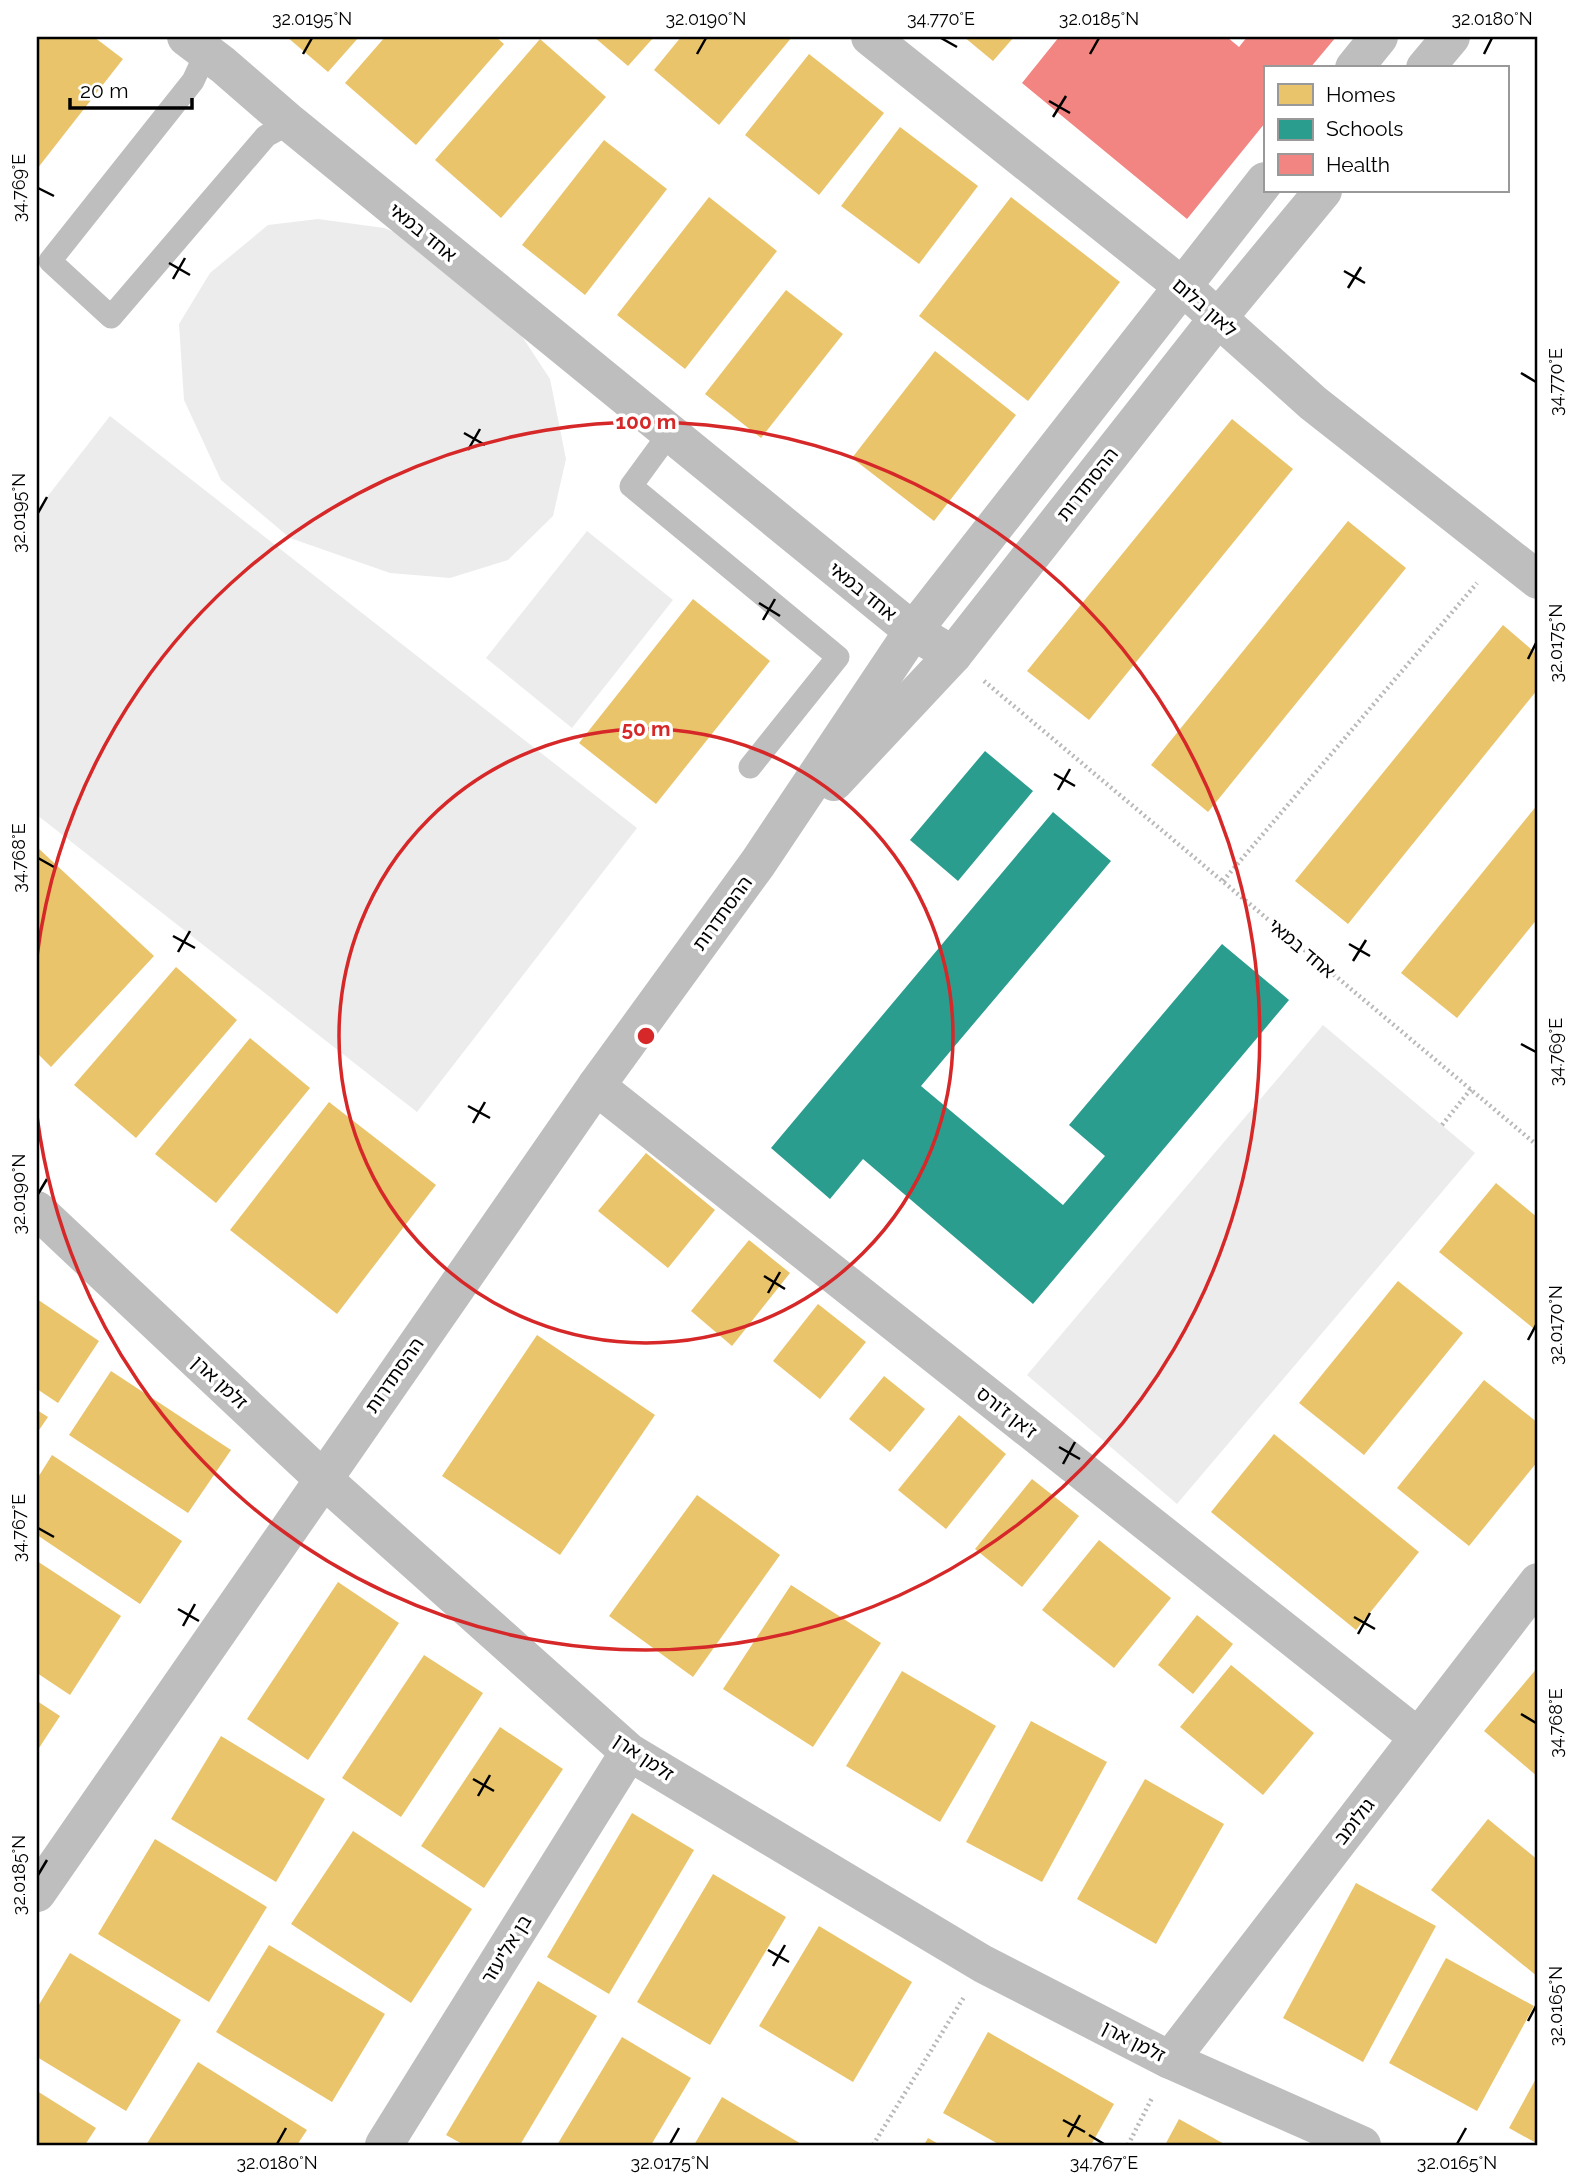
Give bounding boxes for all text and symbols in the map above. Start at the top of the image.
text: 32.0195°N [272,8,352,29]
text: 32.0190°N [666,8,747,29]
text: 34.770°E [907,8,975,29]
text: 32.0185°N [1059,8,1139,29]
text: 32.0180°N [1451,8,1533,29]
scale bar [70,66,192,110]
legend [1264,66,1508,192]
text: 20 m [80,78,128,103]
text: Homes [1326,82,1396,107]
text: Schools [1326,116,1403,141]
text: Health [1326,152,1390,177]
text: 34.769°E [8,154,29,222]
street label: אחד במאי [385,198,461,266]
street label: לאון בלום [1168,273,1242,341]
text: 34.770°E [1545,348,1566,416]
text: 100 m [616,409,676,434]
street label: ההסתדרות [1052,443,1122,525]
text: 32.0195°N [8,473,29,553]
street label: אחד במאי [825,557,901,625]
text: 32.0175°N [1545,604,1566,682]
text: 50 m [621,716,671,741]
text: 34.768°E [8,823,29,893]
street label: ההסתדרות [688,872,756,954]
street label: אחד במאי [1264,914,1340,982]
text: 34.769°E [1545,1018,1566,1086]
centre of rings [634,1024,658,1048]
text: 32.0190°N [8,1154,29,1235]
text: 32.0170°N [1545,1285,1566,1365]
street label: ההסתדרות [360,1333,428,1417]
street label: זלמן ארן [188,1351,252,1413]
street label: ז'אן ז'ורס [972,1382,1042,1442]
text: 34.767°E [8,1494,29,1562]
text: 34.768°E [1545,1688,1566,1758]
street label: זלמן ארן [610,1729,678,1785]
street label: גולומב [1329,1794,1379,1848]
text: 32.0185°N [8,1835,29,1915]
street label: בן אליעזר [476,1910,536,1987]
text: 32.0165°N [1545,1966,1566,2046]
street label: זלמן ארן [1099,2016,1169,2066]
text: 32.0180°N [236,2152,318,2173]
text: 32.0175°N [631,2152,709,2173]
text: 34.767°E [1070,2152,1138,2173]
text: 32.0165°N [1417,2152,1497,2173]

